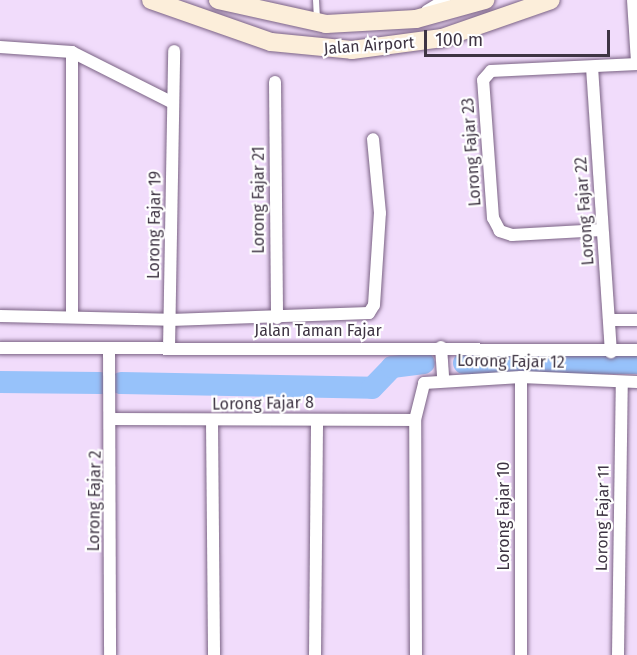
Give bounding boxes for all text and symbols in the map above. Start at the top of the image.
scale bar [427,18,613,56]
text: 100 m [435,29,483,51]
street label: Jalan Airport [323,33,415,59]
street label: Lorong Fajar 23 [459,97,485,207]
street label: Lorong Fajar 21 [249,146,269,254]
street label: Lorong Fajar 22 [572,156,598,266]
street label: Lorong Fajar 19 [144,171,166,279]
street label: Jalan Taman Fajar [254,321,382,341]
street label: Lorong Fajar 12 [457,351,565,373]
street label: Lorong Fajar 8 [212,394,314,414]
street label: Lorong Fajar 2 [85,450,105,552]
street label: Lorong Fajar 10 [494,462,514,570]
street label: Lorong Fajar 11 [592,465,614,571]

